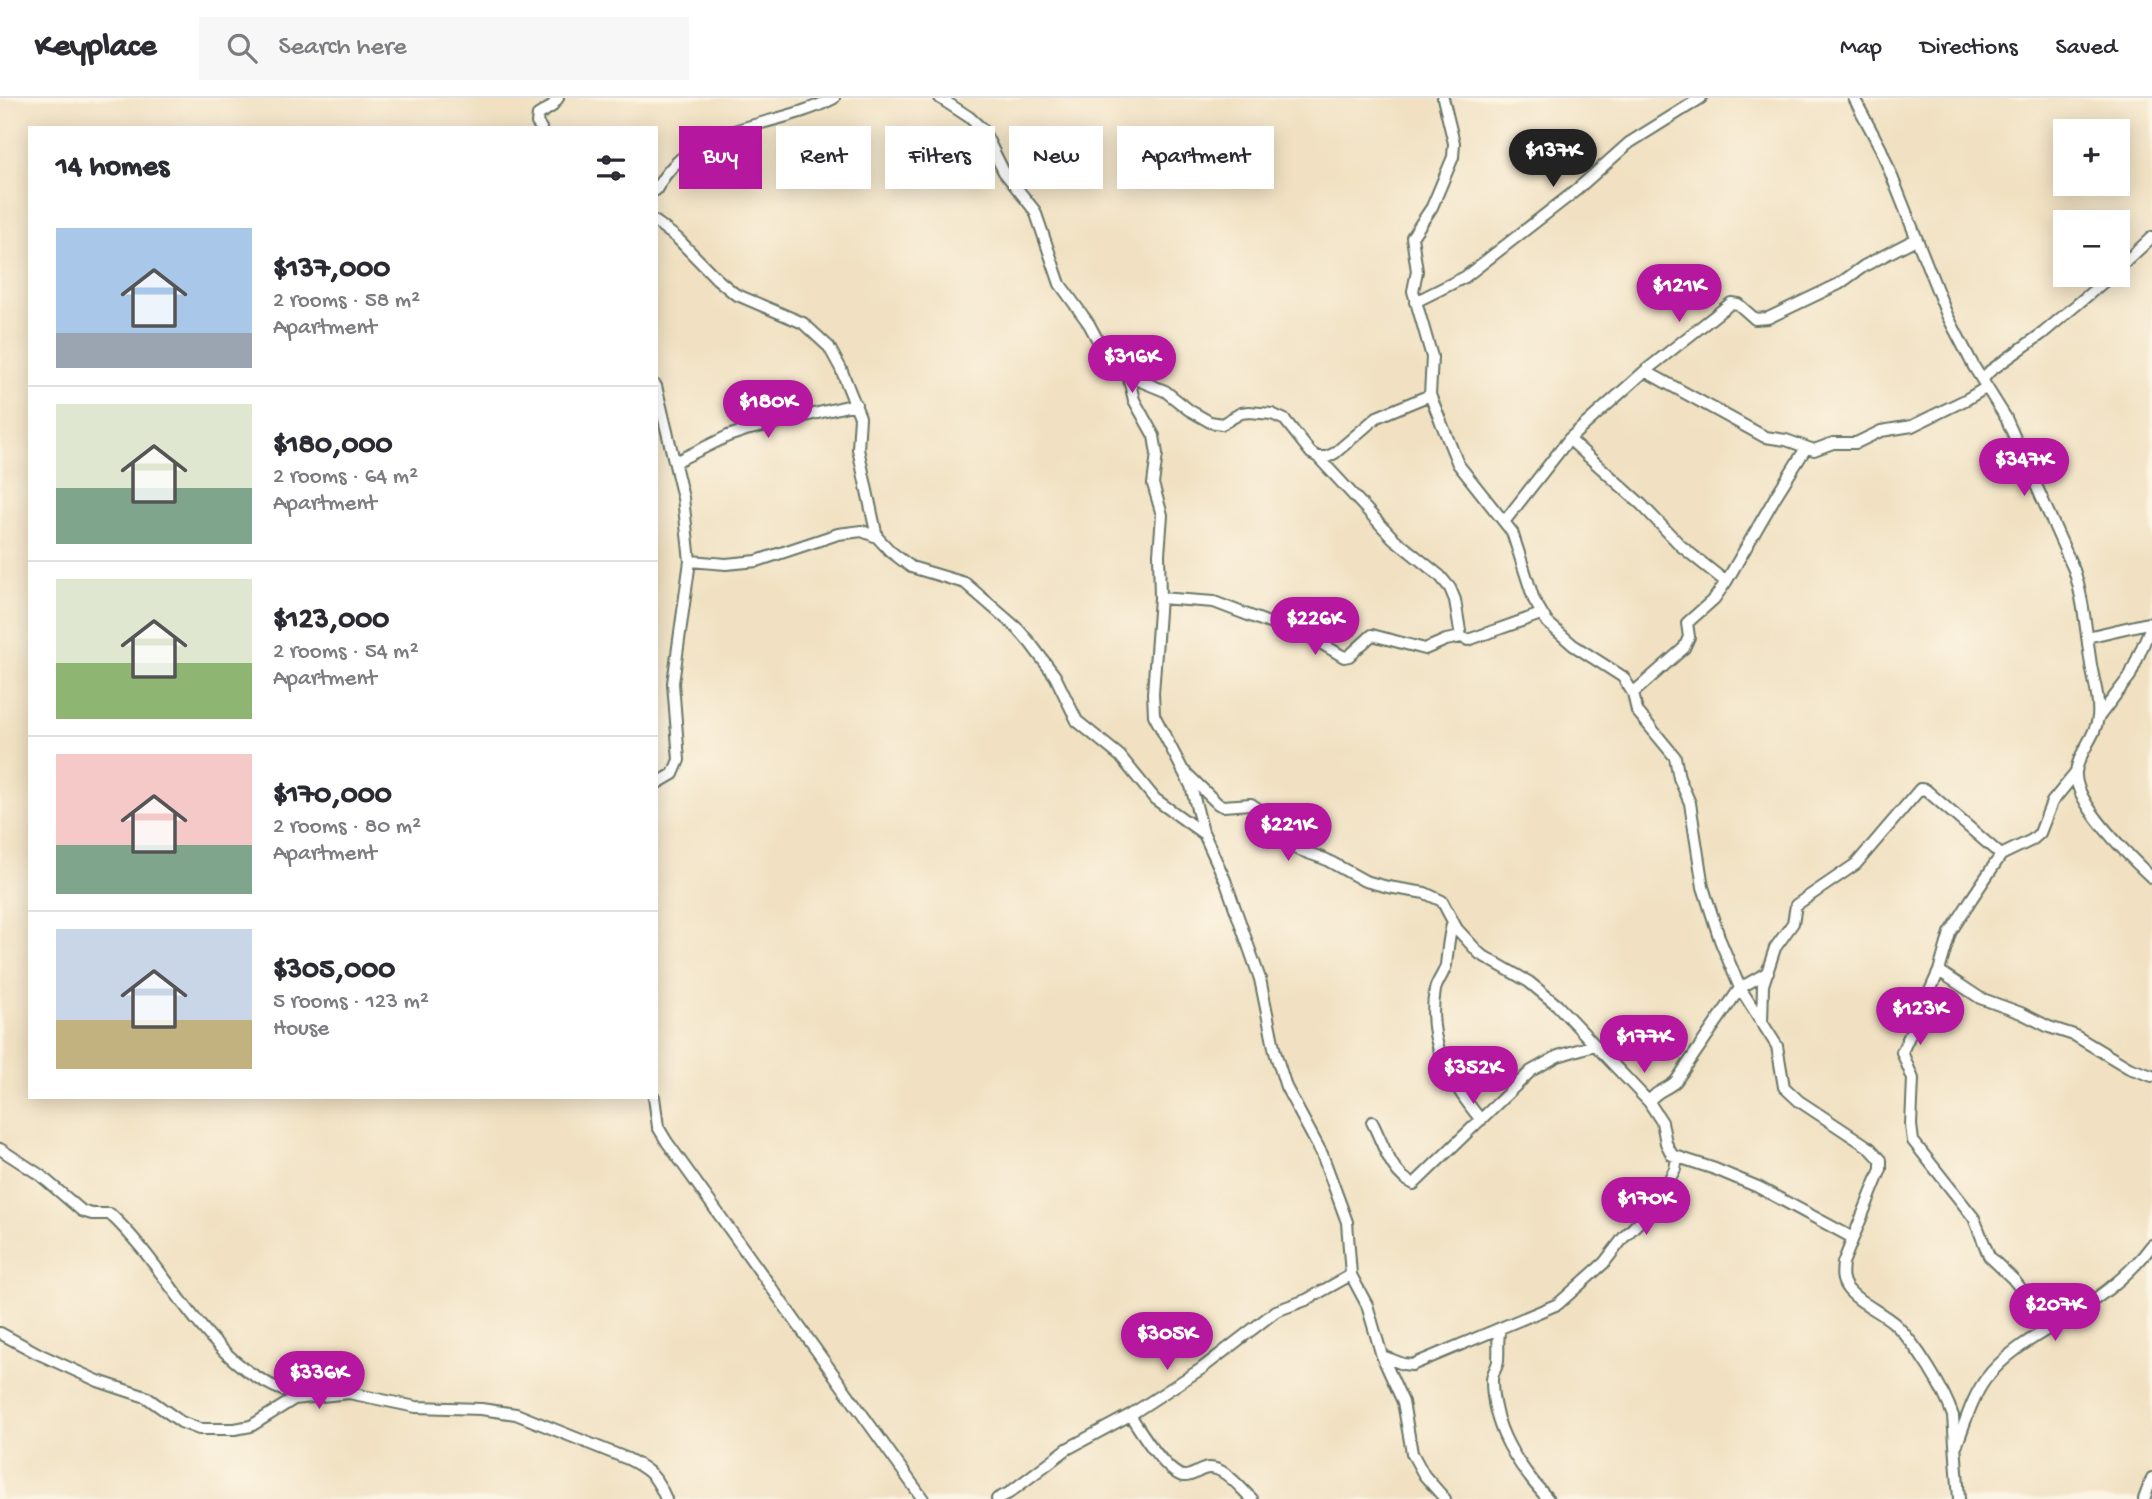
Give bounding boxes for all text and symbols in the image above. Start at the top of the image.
search box [199,17,689,80]
text: Keyplace [35,29,157,67]
icon: search [223,29,261,67]
text: Search here [279,33,407,64]
text: Map [1840,34,1882,63]
text: Directions [1920,34,2018,63]
text: Saved [2056,34,2117,63]
map controls [2053,119,2130,287]
button: + [2053,119,2130,196]
chip: Buy [679,126,762,189]
chip: Rent [776,126,871,189]
chip: Filters [885,126,995,189]
chip: New [1009,126,1103,189]
chip: Apartment [1117,126,1274,189]
pin: $137K [1504,130,1602,189]
text: $137K [1525,138,1581,165]
icon: filters [592,149,630,187]
text: 14 homes [56,151,169,186]
button: − [2053,210,2130,287]
text: $137,000 [273,253,390,288]
icon: home [112,256,196,340]
pin: $121K [1630,264,1728,324]
text: $121K [1653,273,1705,300]
text: 2 rooms · 58 m² [273,288,420,315]
text: Apartment [273,315,377,342]
pin: $316K [1083,336,1181,395]
text: $316K [1104,344,1160,371]
pin: $180K [719,380,817,440]
text: $180K [739,389,797,416]
text: $180,000 [273,429,393,464]
icon: home [112,432,196,516]
pin: $347K [1975,438,2073,498]
text: $347K [1995,447,2053,474]
text: 2 rooms · 64 m² [273,464,418,491]
text: Apartment [273,491,377,518]
pin: $226K [1266,598,1364,657]
text: $123,000 [273,604,389,639]
text: $226K [1286,606,1344,633]
icon: home [112,607,196,691]
text: 2 rooms · 54 m² [273,639,419,666]
text: Apartment [273,666,377,693]
text: $170,000 [273,779,392,814]
icon: home [112,782,196,866]
pin: $221K [1239,804,1337,863]
text: $221K [1261,812,1315,839]
text: 2 rooms · 80 m² [273,814,421,841]
text: Apartment [273,841,377,868]
text: $305,000 [273,954,395,989]
icon: home [112,957,196,1041]
pin: $123K [1871,988,1969,1047]
text: 5 rooms · 123 m² [273,989,429,1016]
text: $123K [1892,996,1948,1023]
text: House [273,1016,329,1043]
pin: $177K [1595,1016,1693,1075]
text: $177K [1616,1024,1672,1051]
pin: $352K [1424,1046,1522,1106]
text: $352K [1444,1055,1502,1082]
pin: $170K [1597,1178,1695,1237]
text: $170K [1617,1186,1675,1213]
pin: $207K [2006,1284,2104,1343]
text: $207K [2025,1292,2085,1319]
pin: $305K [1118,1312,1216,1372]
text: $305K [1137,1321,1197,1348]
pin: $336K [270,1352,368,1411]
text: $336K [290,1360,348,1387]

